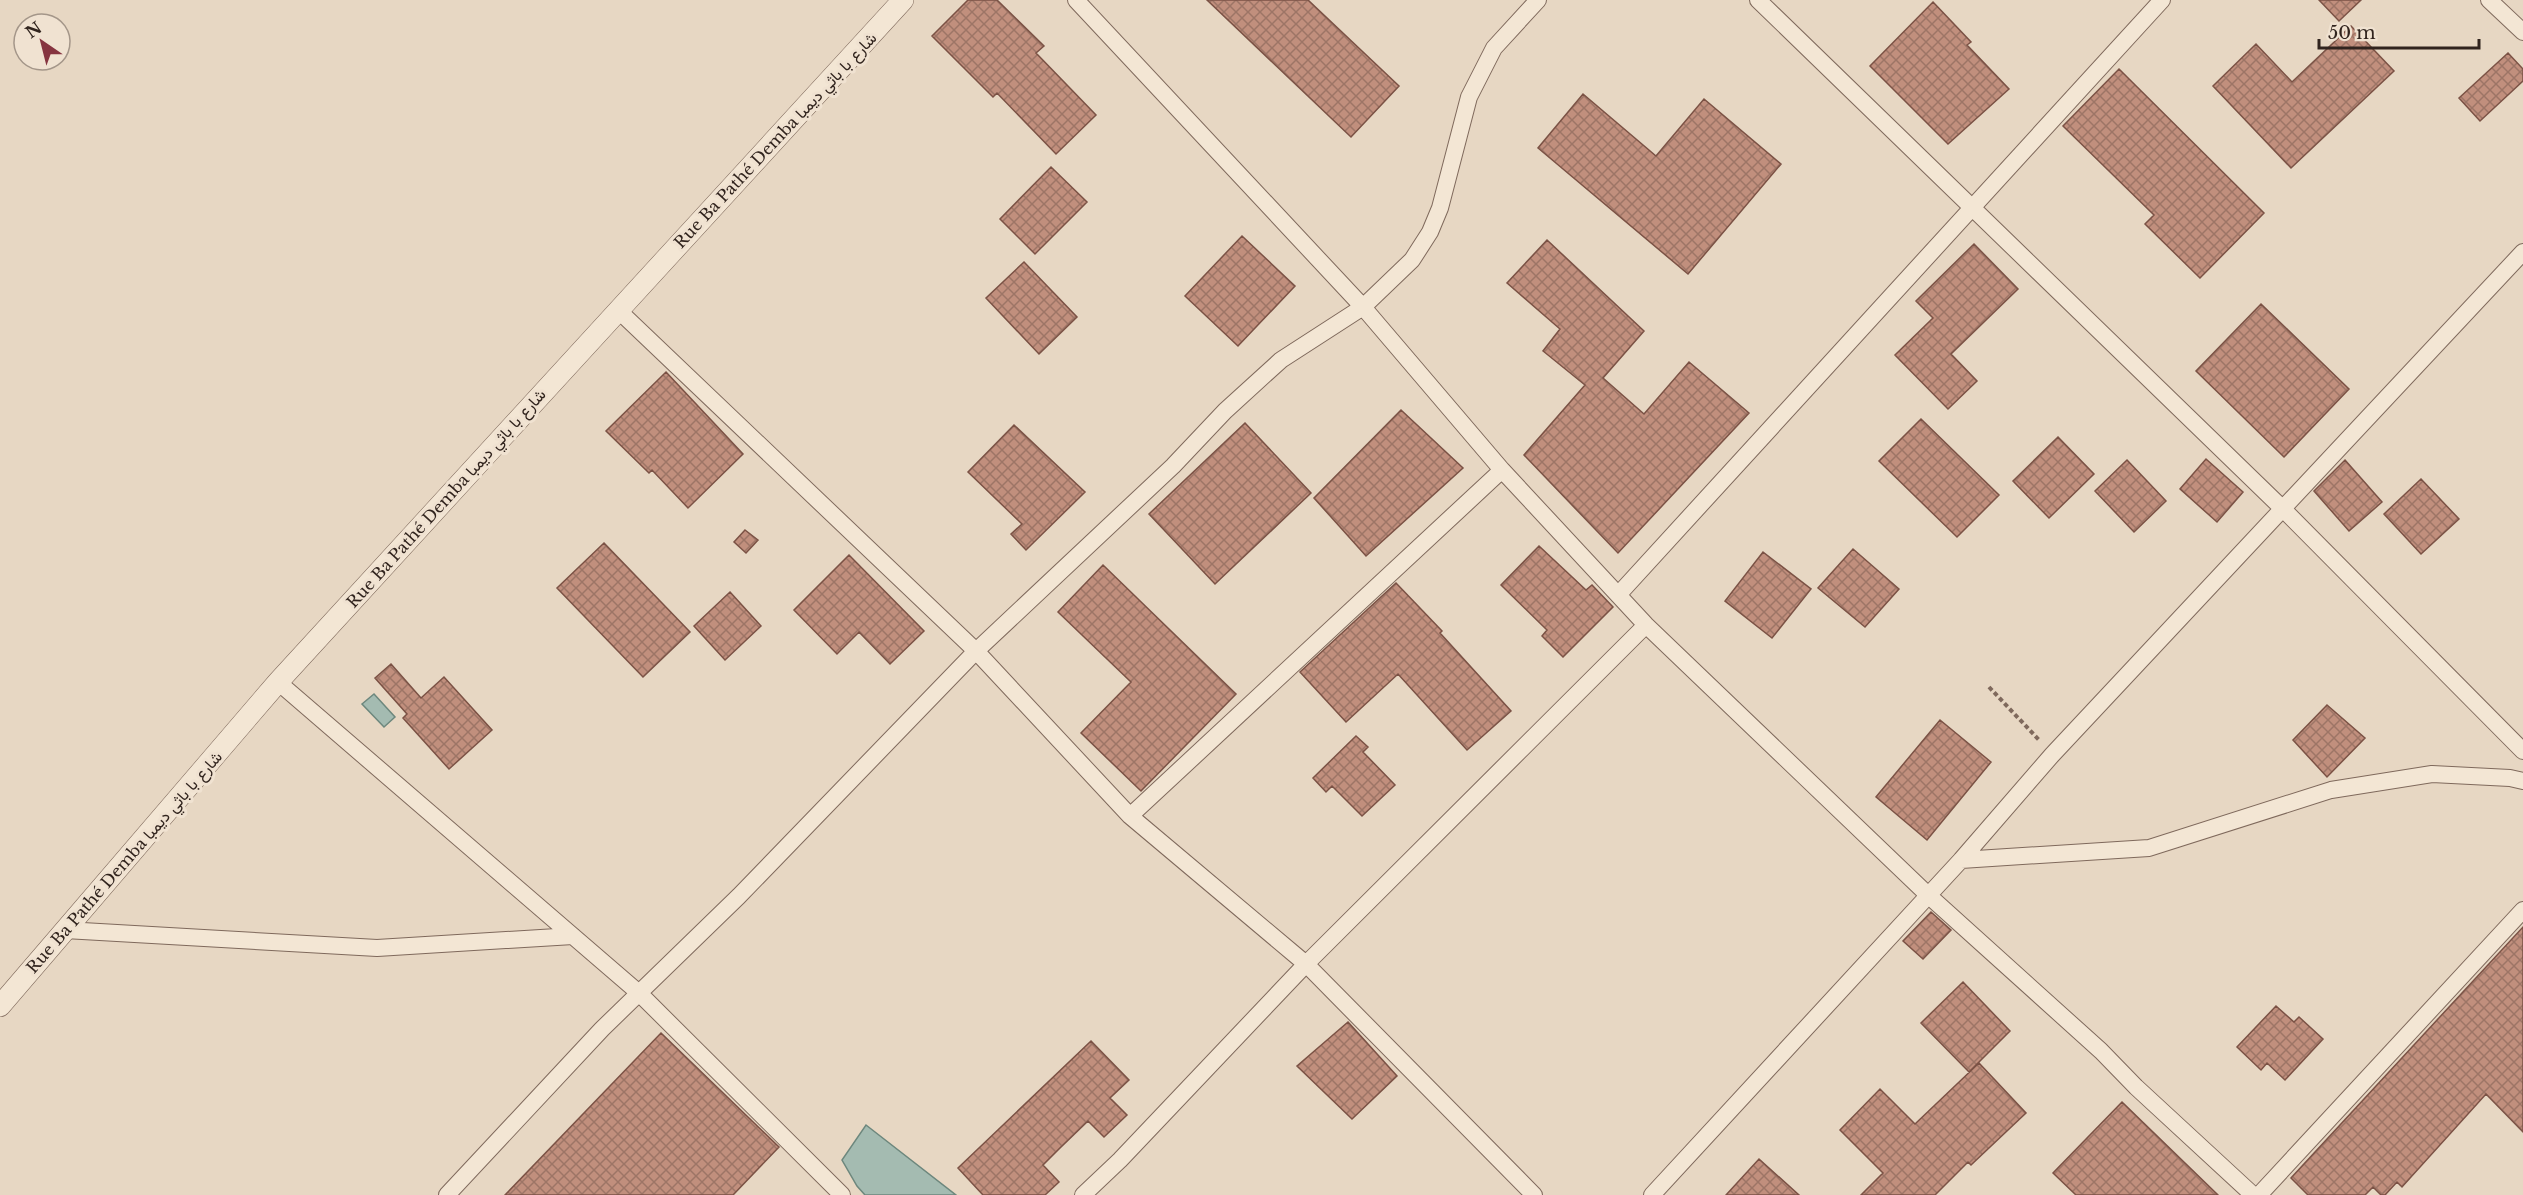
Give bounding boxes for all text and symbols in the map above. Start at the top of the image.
north arrow [12,12,72,72]
scale bar [2319,12,2480,50]
text: N [21,17,45,42]
text: 50 m [2328,22,2376,44]
street label: Rue Ba Pathé Demba شارع با باثي ديمبا [669,28,883,255]
street label: Rue Ba Pathé Demba شارع با باثي ديمبا [342,384,553,614]
street label: Rue Ba Pathé Demba شارع با باثي ديمبا [22,747,229,980]

